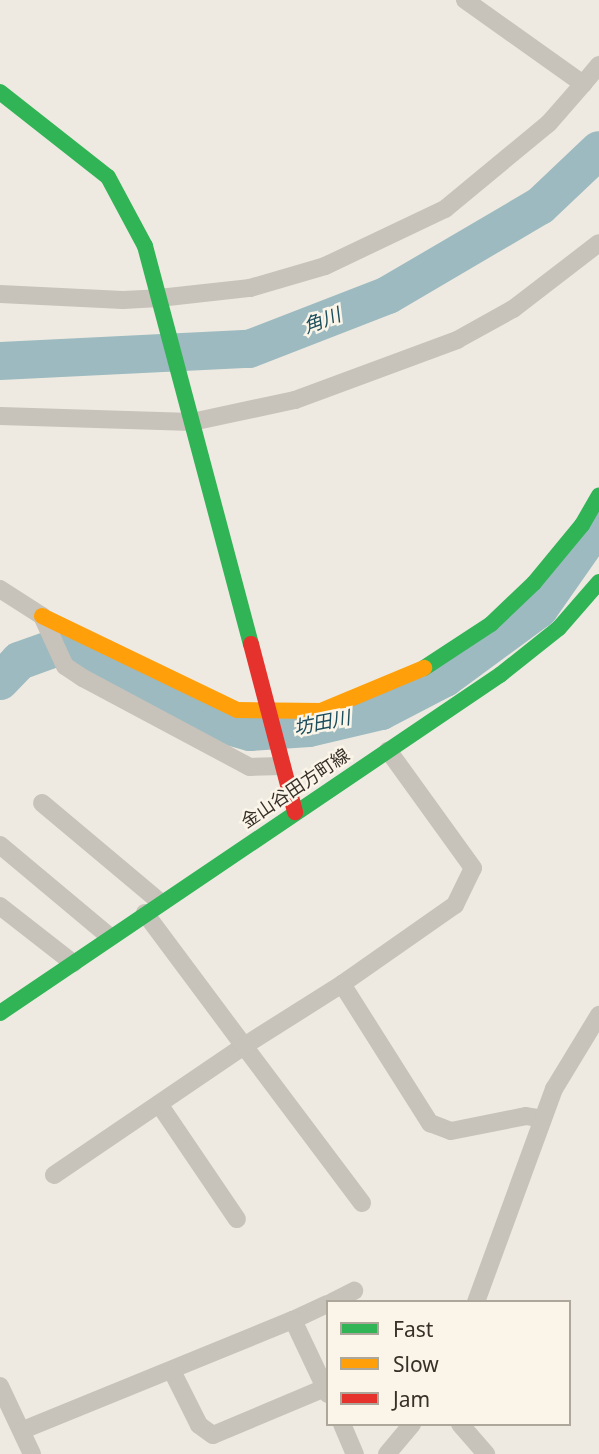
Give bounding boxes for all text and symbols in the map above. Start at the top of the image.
water label: 角川 [300,304,344,338]
water label: 坊田川 [292,706,352,740]
street label: 金山谷田方町線 [237,744,353,832]
legend [326,1300,571,1426]
text: Fast [393,1315,433,1343]
text: Slow [393,1350,439,1378]
text: Jam [393,1385,430,1413]

